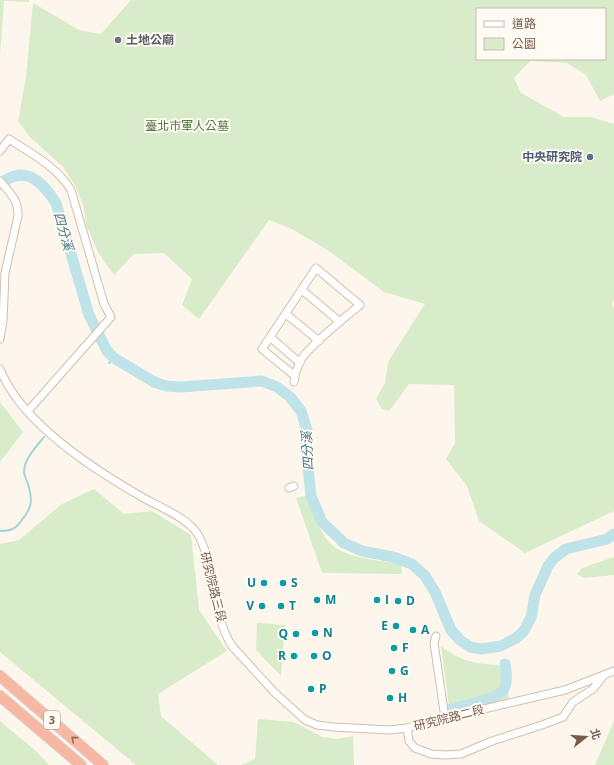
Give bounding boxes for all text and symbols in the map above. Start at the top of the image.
legend [476,8,606,60]
text: 道路 [512,15,536,32]
place label: 土地公廟 [126,31,174,48]
marker: 土地公廟 [113,35,123,45]
text: 公園 [512,35,536,52]
park label: 臺北市軍人公墓 [145,117,229,134]
place label: 中央研究院 [522,148,582,165]
marker: 中央研究院 [585,152,595,162]
water label: 四分溪 [50,210,79,254]
water label: 四分溪 [297,429,317,471]
street label: 研究院路三段 [197,550,230,624]
place label: U [247,574,256,591]
place label: S [291,574,298,591]
marker: U [259,578,269,588]
marker: S [278,578,288,588]
place label: M [325,591,336,608]
place label: I [385,591,389,608]
place label: D [406,592,415,609]
marker: M [312,595,322,605]
marker: I [372,595,382,605]
marker: D [393,596,403,606]
place label: V [246,597,254,614]
place label: T [289,597,296,614]
marker: V [257,601,267,611]
marker: T [276,601,286,611]
place label: E [381,617,388,634]
marker: E [391,621,401,631]
place label: A [421,621,430,638]
place label: N [323,624,333,641]
place label: Q [278,625,288,642]
marker: A [408,625,418,635]
marker: N [310,628,320,638]
marker: Q [291,629,301,639]
place label: F [402,639,409,656]
marker: F [389,643,399,653]
place label: R [278,647,286,664]
place label: O [322,647,332,664]
marker: R [289,651,299,661]
marker: O [309,651,319,661]
place label: G [400,662,409,679]
marker: G [387,666,397,676]
place label: P [319,680,327,697]
marker: P [306,684,316,694]
place label: H [398,689,407,706]
marker: H [385,693,395,703]
street label: 研究院路二段 [412,701,486,734]
road number: 3 [44,711,60,729]
north arrow [566,717,606,757]
text: 北 [587,726,605,741]
one-way arrow [71,737,78,744]

